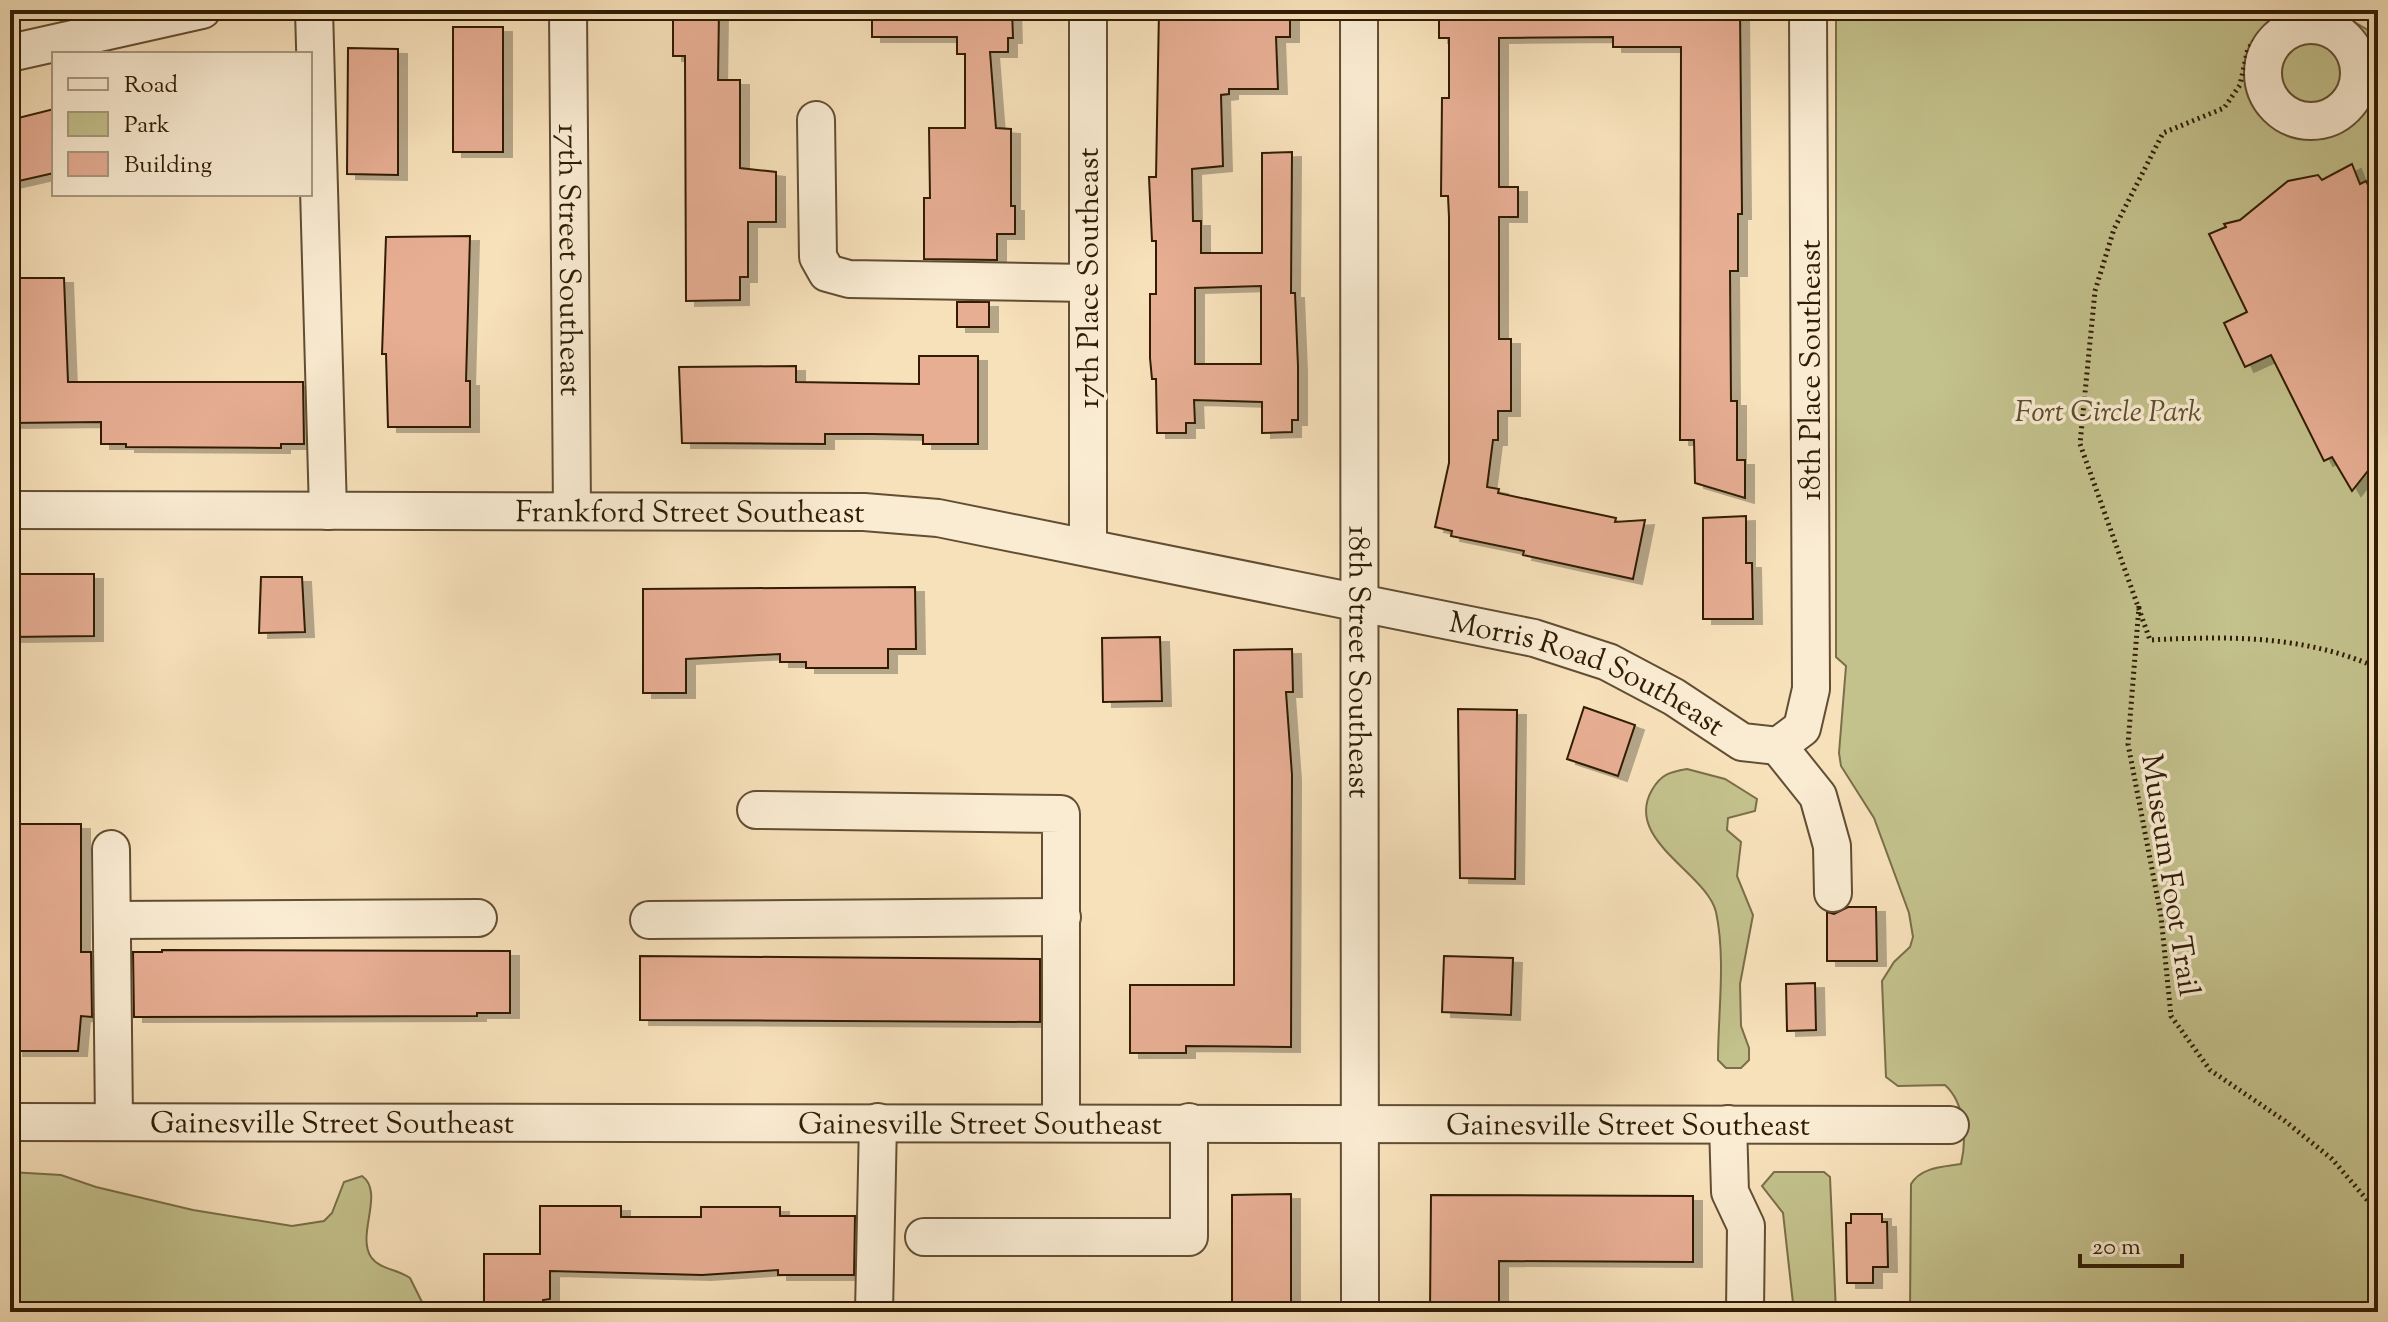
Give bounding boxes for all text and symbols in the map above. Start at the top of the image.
legend [52,52,312,196]
text: Road [124,69,178,103]
text: Park [124,109,170,143]
street label: 17th Street Southeast [545,124,590,396]
street label: 17th Place Southeast [1069,147,1112,409]
text: Building [124,149,213,183]
street label: 18th Place Southeast [1791,239,1834,501]
park label: Fort Circle Park [2014,392,2202,435]
street label: Frankford Street Southeast [515,492,865,536]
street label: 18th Street Southeast [1335,526,1379,798]
street label: Morris Road Southeast [1445,602,1732,749]
street label: Museum Foot Trail [2128,751,2209,1000]
street label: Gainesville Street Southeast [150,1103,514,1147]
street label: Gainesville Street Southeast [798,1104,1162,1148]
street label: Gainesville Street Southeast [1446,1105,1810,1149]
scale bar [2080,1218,2182,1268]
text: 20 m [2092,1231,2141,1265]

